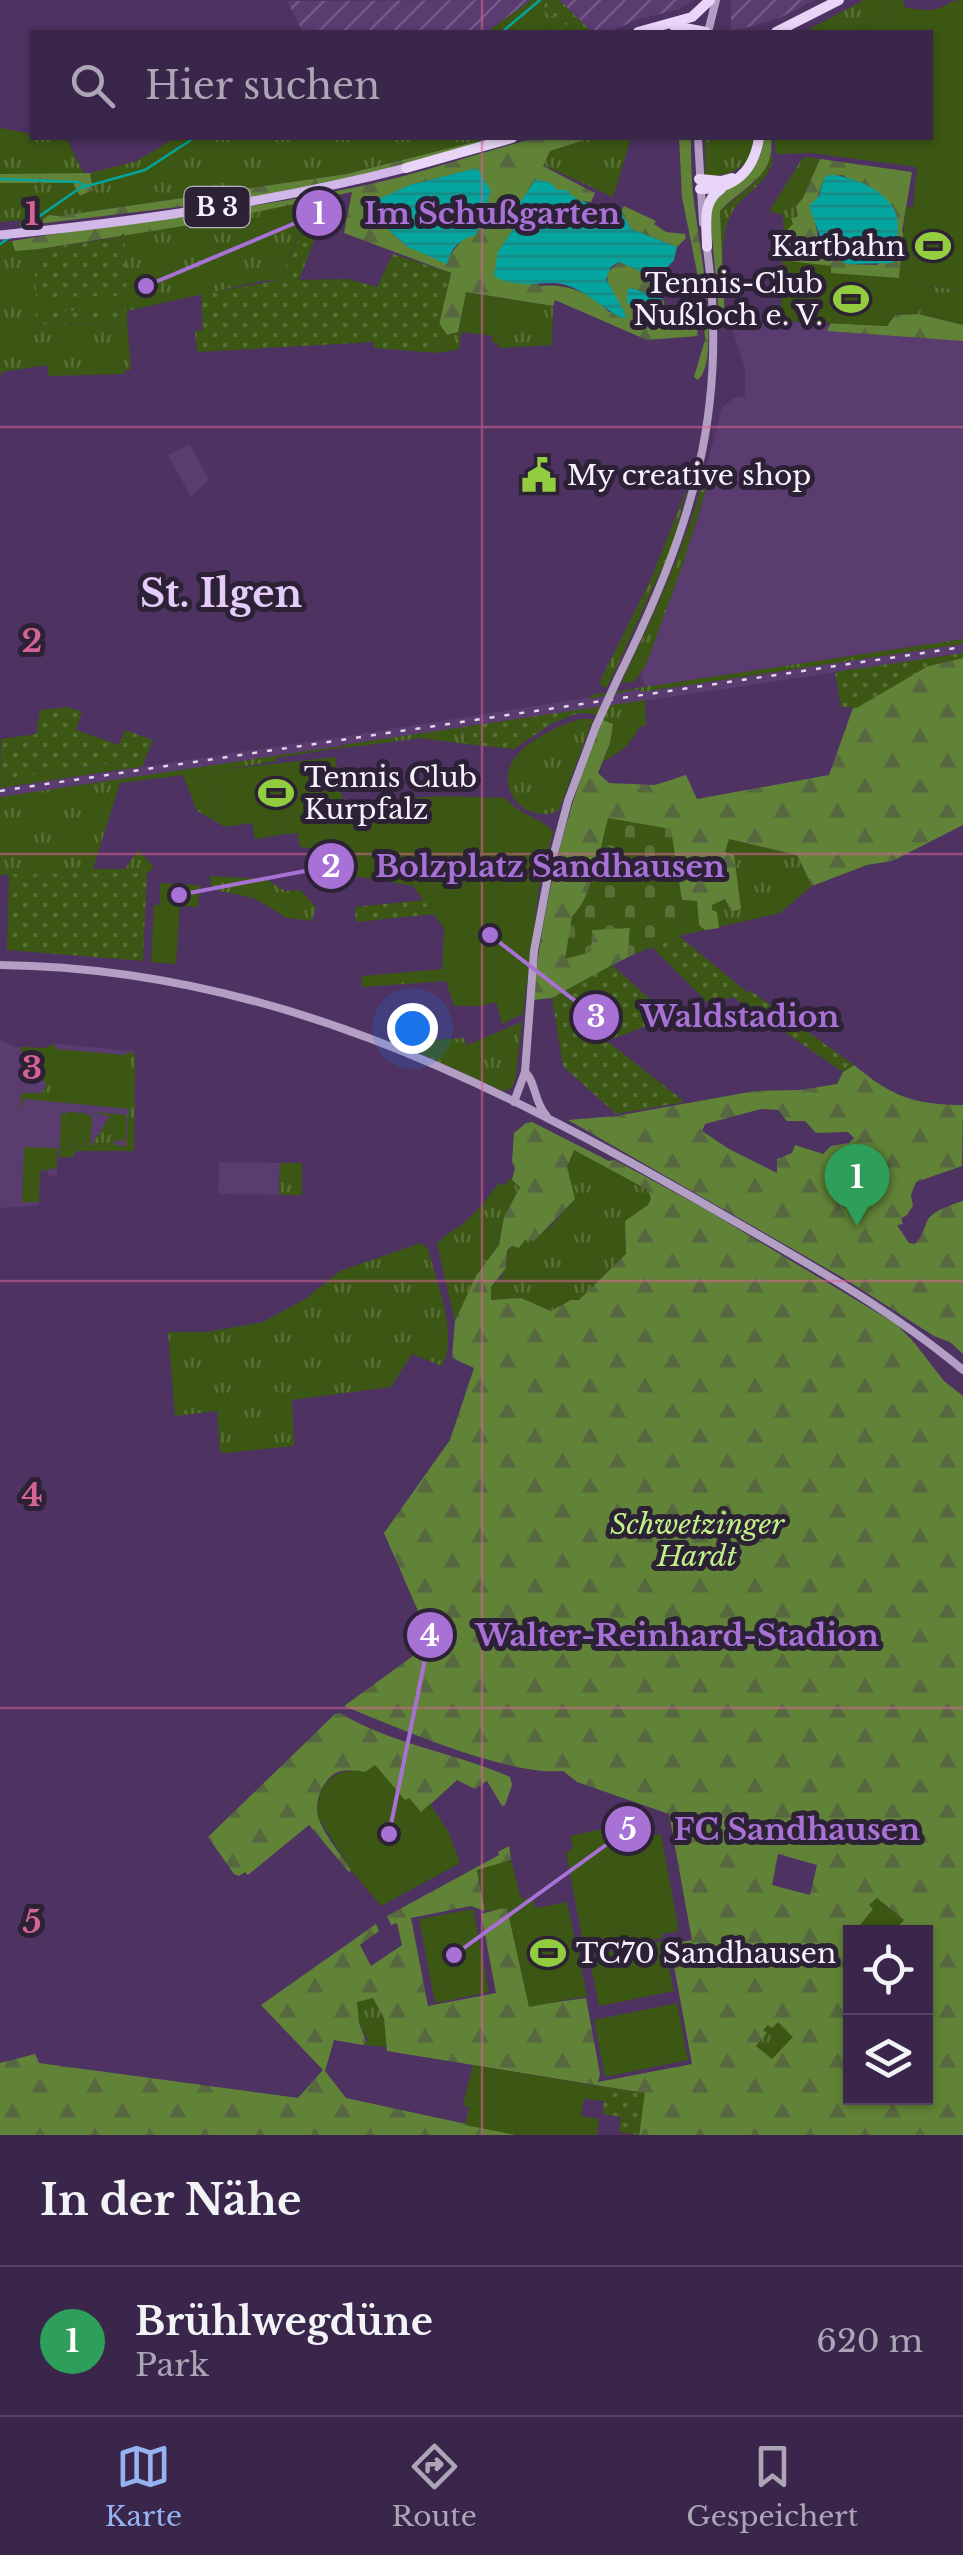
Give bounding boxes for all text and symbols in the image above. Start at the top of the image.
search box [30,30,933,140]
icon: search [65,58,120,113]
text: Hier suchen [145,62,380,109]
callout: Im Schußgarten [294,183,640,243]
road number: B 3 [184,187,250,227]
text: 1 [25,194,39,234]
text: 1 [312,195,326,232]
text: Im Schußgarten [364,195,620,232]
sports icon: Kartbahn [914,227,952,265]
place label: Kartbahn [771,229,905,264]
place label: Tennis-Club Nußloch e. V. [633,266,823,333]
sports icon: Tennis-Club Nußloch e. V. [832,280,870,318]
public building icon: My creative shop [520,456,558,494]
place label: My creative shop [567,458,811,493]
district label: St. Ilgen [140,570,302,617]
text: 2 [22,621,42,661]
place label: Tennis Club Kurpfalz [304,760,477,827]
sports icon: Tennis Club Kurpfalz [257,774,295,812]
callout: Bolzplatz Sandhausen [306,836,745,896]
text: 2 [321,848,341,885]
text: Bolzplatz Sandhausen [375,848,725,885]
callout: Waldstadion [571,987,860,1047]
text: 3 [586,998,606,1035]
text: Waldstadion [640,998,840,1035]
your location [387,1003,438,1054]
text: 3 [22,1048,42,1088]
pin: 1 [824,1144,890,1226]
text: 4 [21,1475,43,1515]
park label: Schwetzinger Hardt [610,1507,785,1574]
callout: Walter-Reinhard-Stadion [405,1605,899,1665]
text: 4 [420,1617,440,1654]
text: Walter-Reinhard-Stadion [474,1617,879,1654]
callout: FC Sandhausen [603,1799,940,1859]
text: 5 [619,1811,637,1848]
text: FC Sandhausen [674,1811,920,1848]
text: 5 [22,1902,42,1942]
map controls [843,1925,933,2105]
button: locate [843,1925,933,2015]
sports icon: TC70 Sandhausen [529,1934,567,1972]
place label: TC70 Sandhausen [576,1936,836,1971]
button: layers [843,2015,933,2105]
text: In der Nähe [40,2174,302,2226]
text: Brühlwegdüne [135,2298,433,2345]
text: 1 [66,2321,79,2361]
text: 620 m [816,2321,923,2361]
text: Park [135,2345,209,2385]
tab: Karte [105,2439,182,2534]
tab: Route [391,2439,477,2534]
tab: Gespeichert [686,2439,858,2534]

